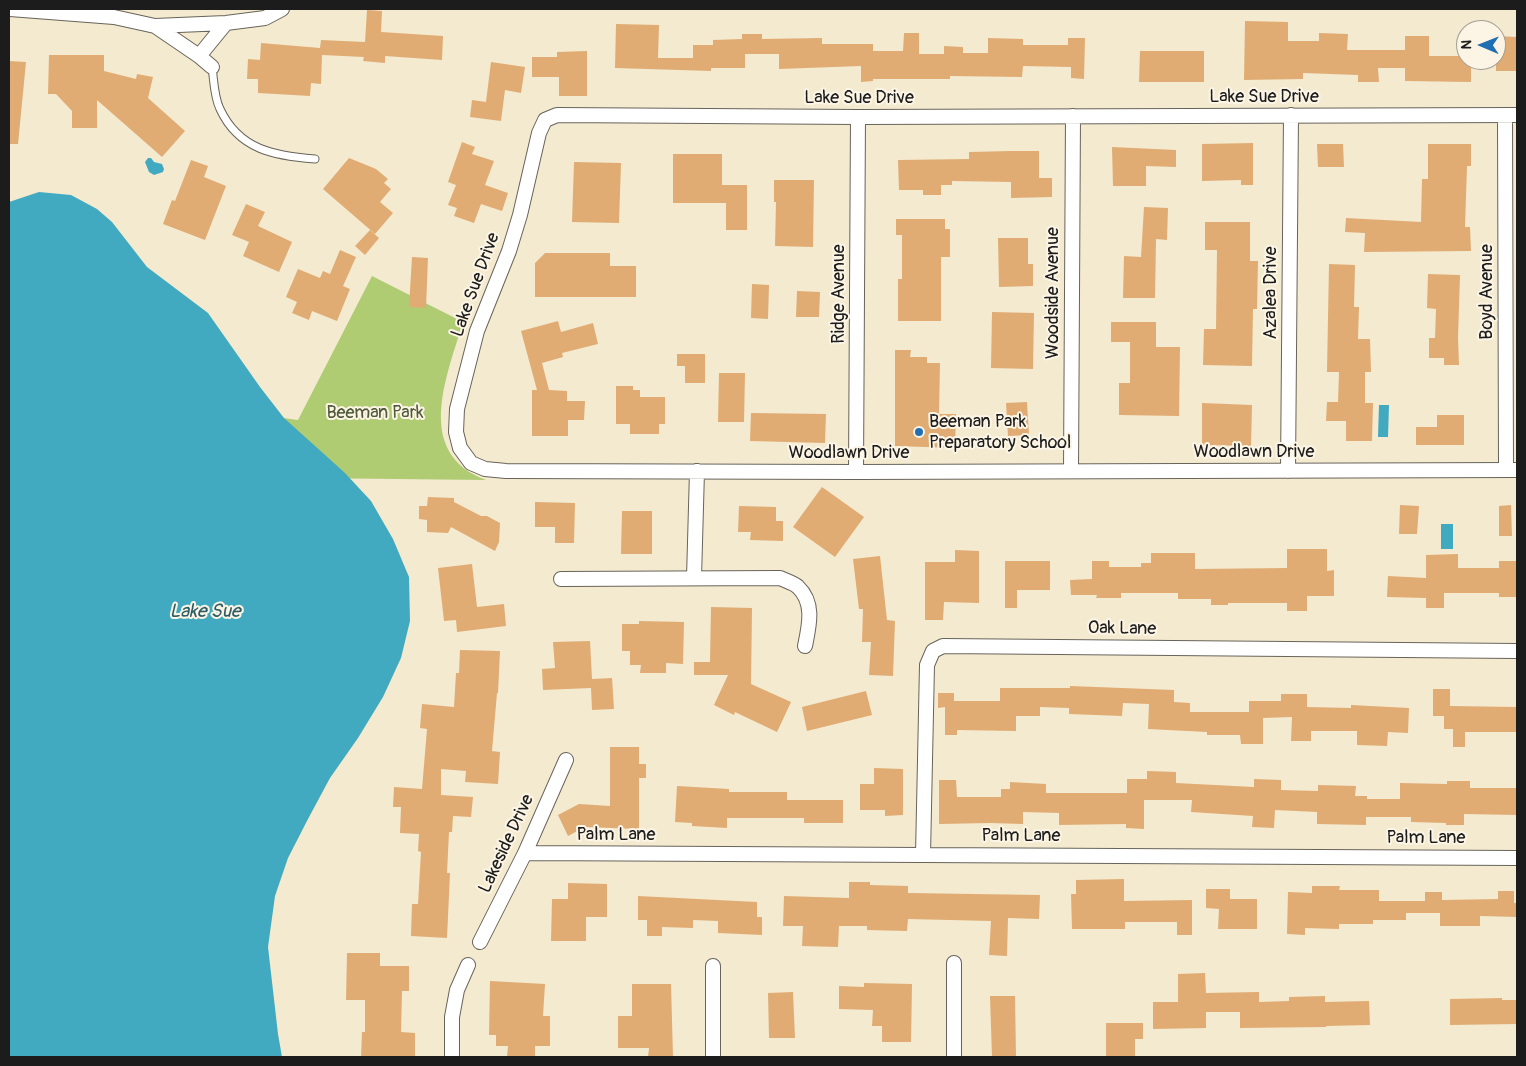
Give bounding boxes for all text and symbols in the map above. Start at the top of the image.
north arrow [1456,20,1506,70]
text: N [1458,40,1475,50]
street label: Lake Sue Drive [1209,86,1319,108]
street label: Lake Sue Drive [804,87,914,109]
street label: Woodside Avenue [1042,227,1064,359]
street label: Lake Sue Drive [447,230,505,340]
street label: Ridge Avenue [828,244,850,344]
street label: Boyd Avenue [1476,244,1498,340]
street label: Azalea Drive [1260,246,1282,340]
park label: Beeman Park [326,402,424,424]
place label: Beeman Park Preparatory School [929,411,1071,454]
marker: Beeman Park Preparatory School [913,426,925,438]
street label: Woodlawn Drive [1194,441,1314,463]
street label: Woodlawn Drive [789,442,909,464]
water label: Lake Sue [170,601,240,623]
street label: Oak Lane [1088,618,1156,640]
street label: Lakeside Drive [475,791,539,897]
street label: Palm Lane [577,824,655,846]
street label: Palm Lane [982,825,1060,847]
street label: Palm Lane [1387,827,1465,849]

